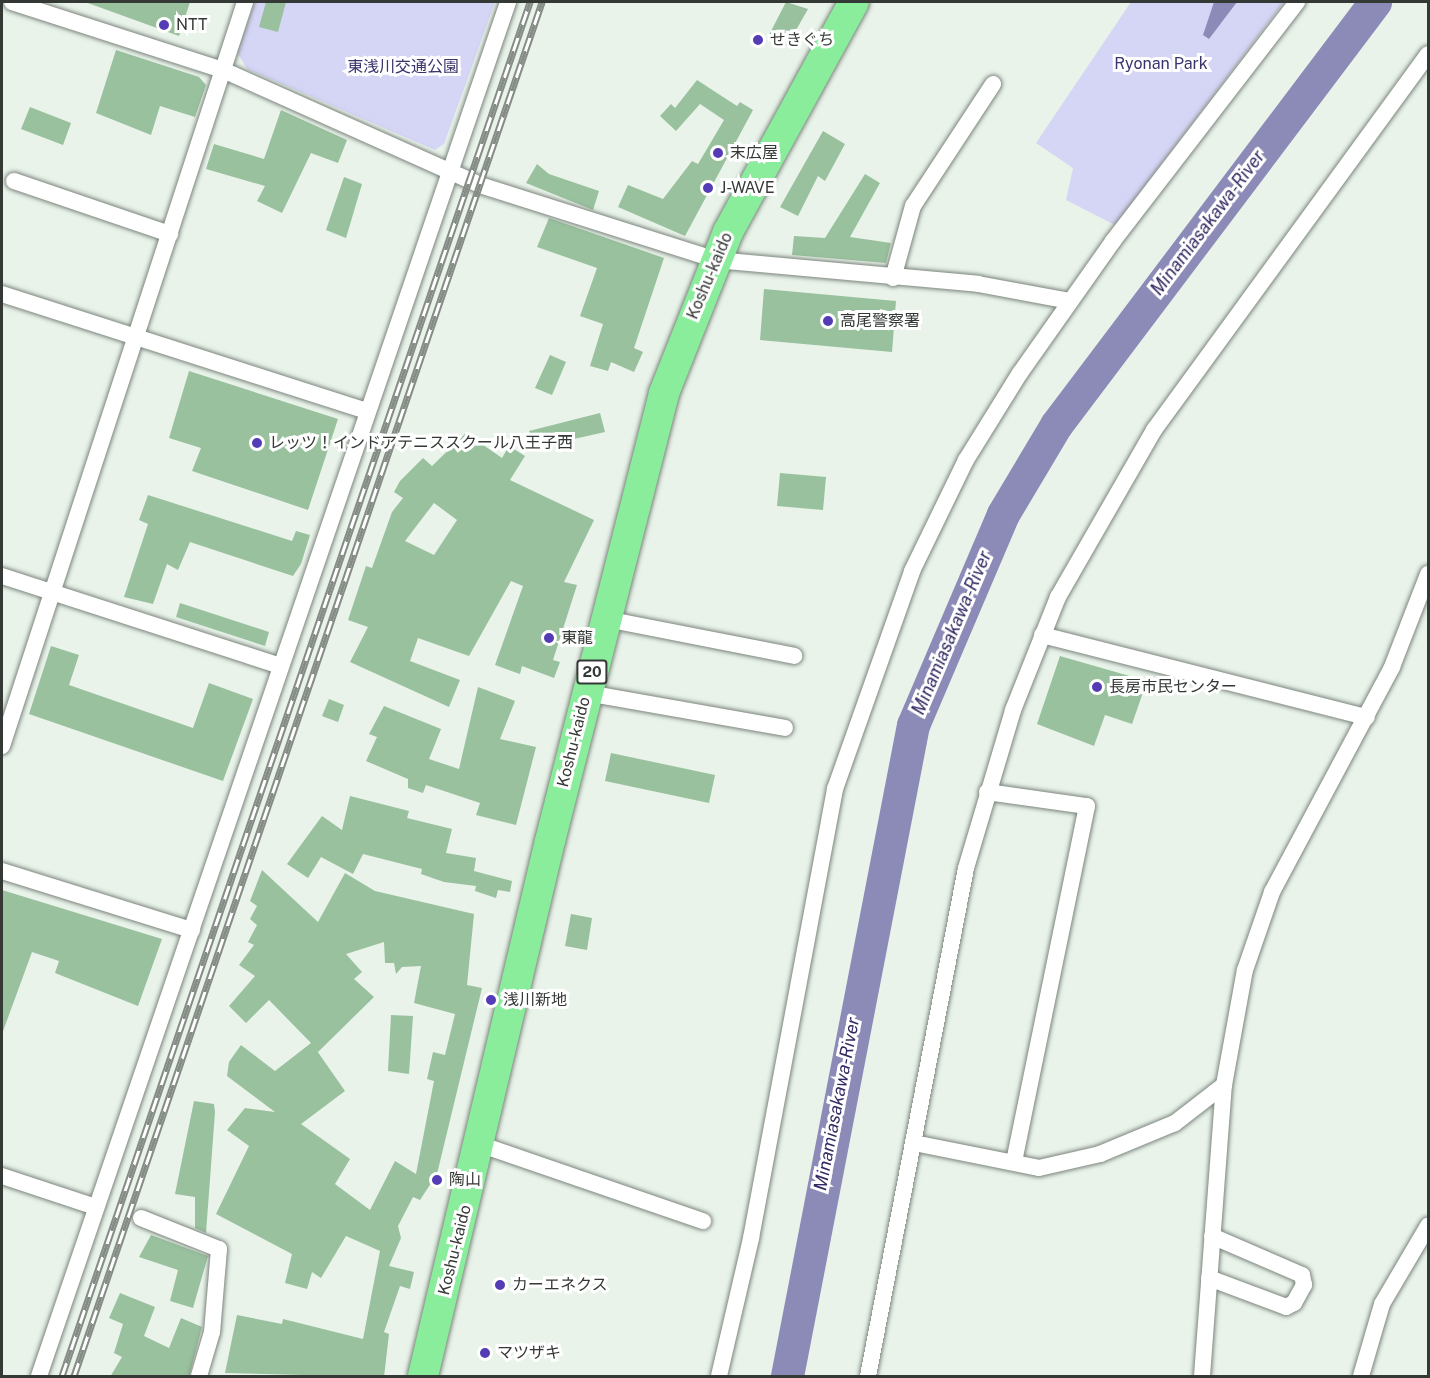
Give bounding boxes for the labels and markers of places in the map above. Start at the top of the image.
place label: NTT [176,15,207,35]
marker: NTT [157,18,171,32]
place label: せきぐち [770,30,834,50]
marker: せきぐち [751,33,765,47]
place label: 末広屋 [730,143,778,163]
marker: 末広屋 [711,146,725,160]
place label: J-WAVE [720,178,775,198]
marker: J-WAVE [701,181,715,195]
place label: 高尾警察署 [840,311,920,331]
marker: 高尾警察署 [821,314,835,328]
place label: レッツ！インドアテニススクール八王子西 [269,433,573,453]
marker: レッツ！インドアテニススクール八王子西 [250,436,264,450]
place label: 東龍 [561,628,593,648]
marker: 東龍 [542,631,556,645]
place label: 長房市民センター [1109,677,1237,697]
marker: 長房市民センター [1090,680,1104,694]
place label: 浅川新地 [503,990,567,1010]
marker: 浅川新地 [484,993,498,1007]
place label: 陶山 [449,1170,481,1190]
marker: 陶山 [430,1173,444,1187]
place label: カーエネクス [512,1275,608,1295]
marker: カーエネクス [493,1278,507,1292]
place label: マツザキ [497,1343,561,1363]
marker: マツザキ [478,1346,492,1360]

